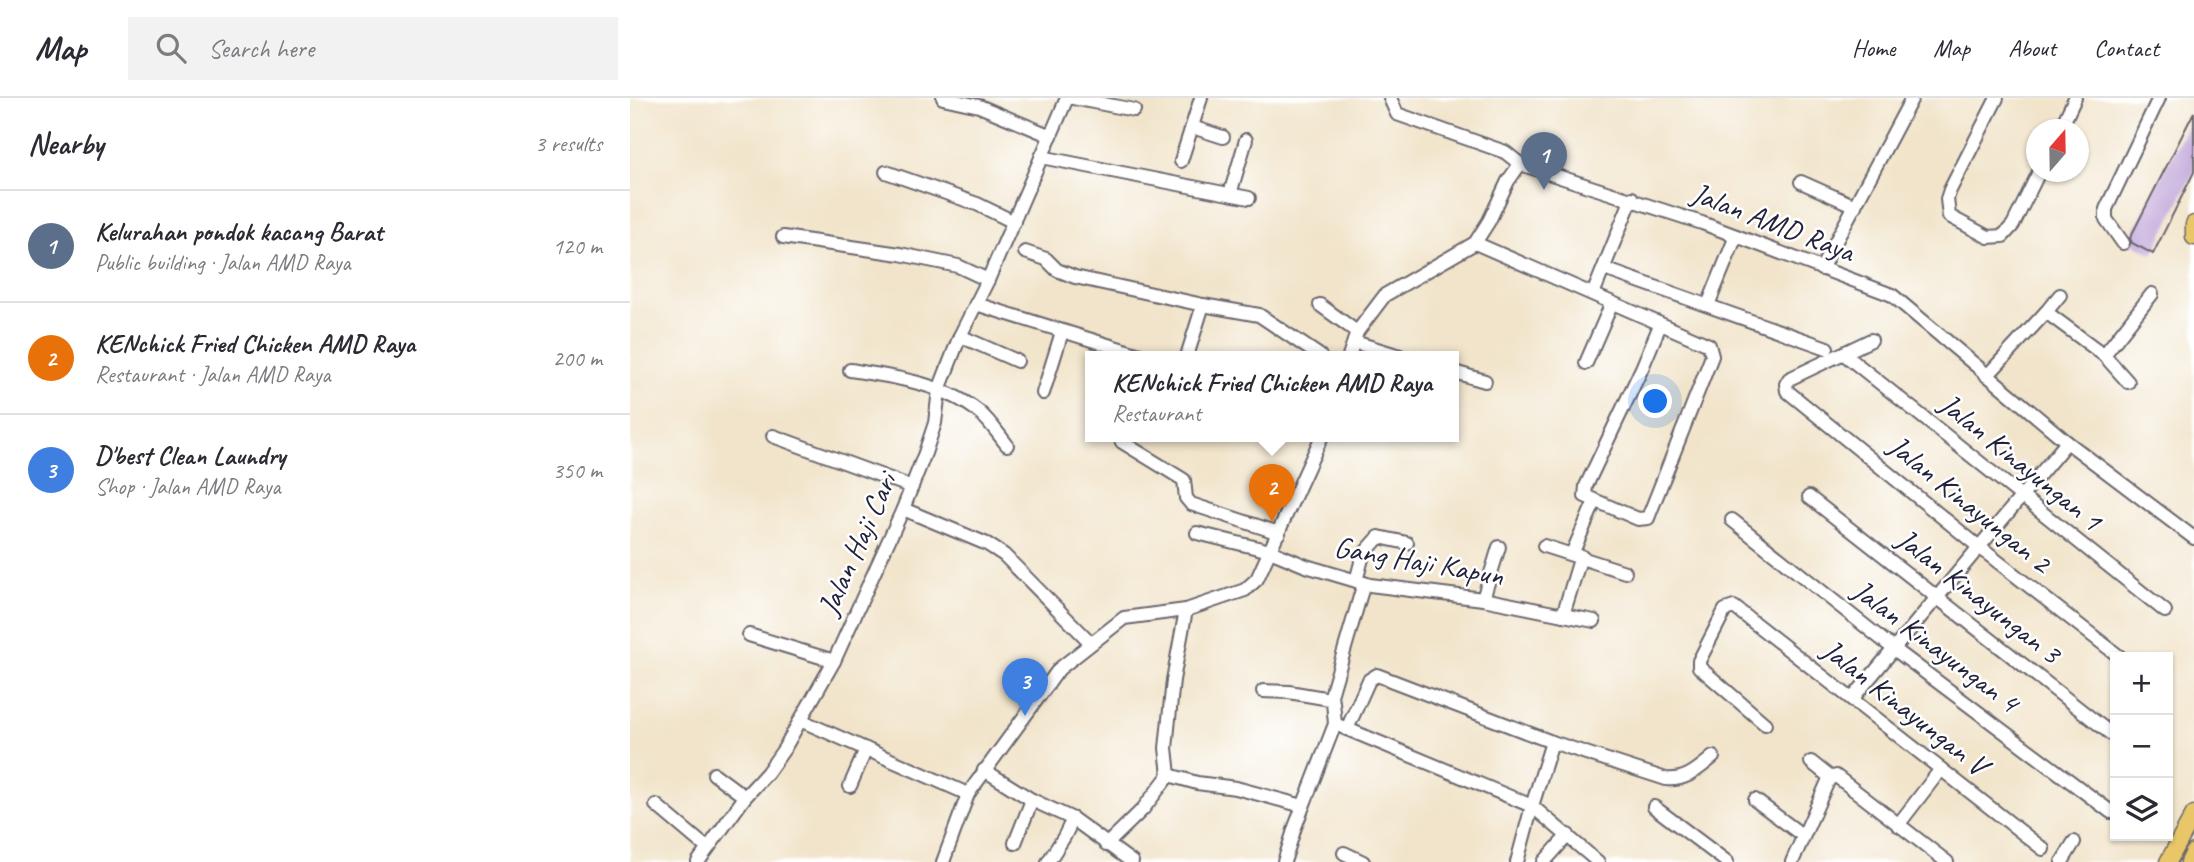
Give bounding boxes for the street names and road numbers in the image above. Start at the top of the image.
street label: Jalan AMD Raya [1685,173,1861,271]
street label: Jalan Kinayungan 1 [1930,384,2111,540]
street label: Jalan Kinayungan 2 [1879,426,2061,583]
street label: Jalan Haji Cari [808,464,906,623]
street label: Jalan Kinayungan 3 [1888,519,2071,674]
street label: Gang Haji Kapun [1332,527,1507,595]
street label: Jalan Kinayungan 4 [1844,570,2029,722]
street label: Jalan Kinayungan V [1813,629,1999,787]

